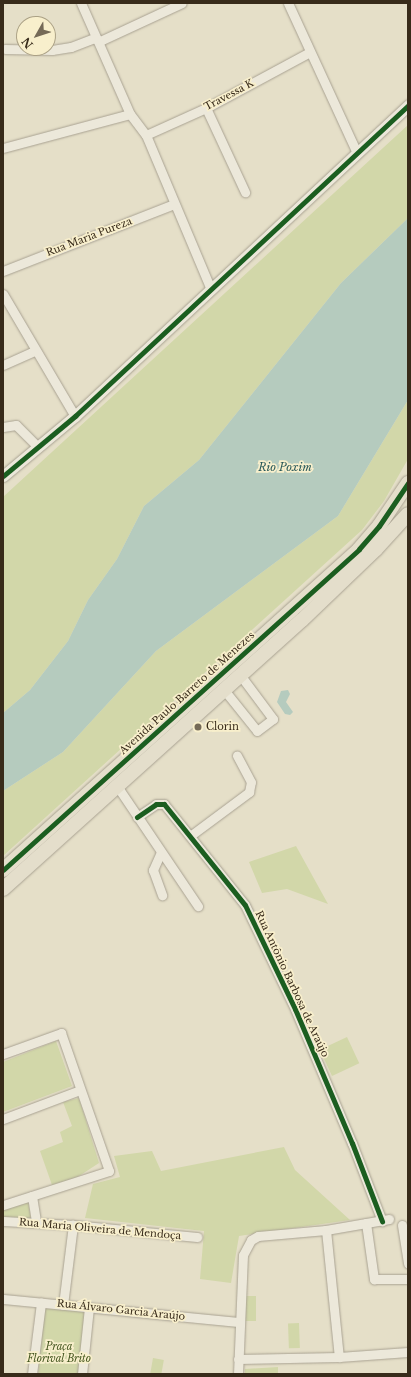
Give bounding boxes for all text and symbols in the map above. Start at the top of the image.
north arrow [16,16,56,56]
text: N [19,34,36,51]
street label: Travessa K [202,77,256,113]
street label: Rua Maria Pureza [44,215,134,259]
water label: Rio Poxim [258,460,312,474]
street label: Avenida Paulo Barreto de Menezes [117,629,257,757]
place label: Clorin [206,721,239,733]
marker: Clorin [193,722,203,732]
street label: Rua Antônio Barbosa de Araújo [252,908,332,1060]
street label: Rua Maria Oliveira de Mendoça [18,1216,182,1242]
street label: Rua Álvaro Garcia Araújo [56,1297,186,1323]
park label: Praça Florival Brito [27,1340,91,1364]

